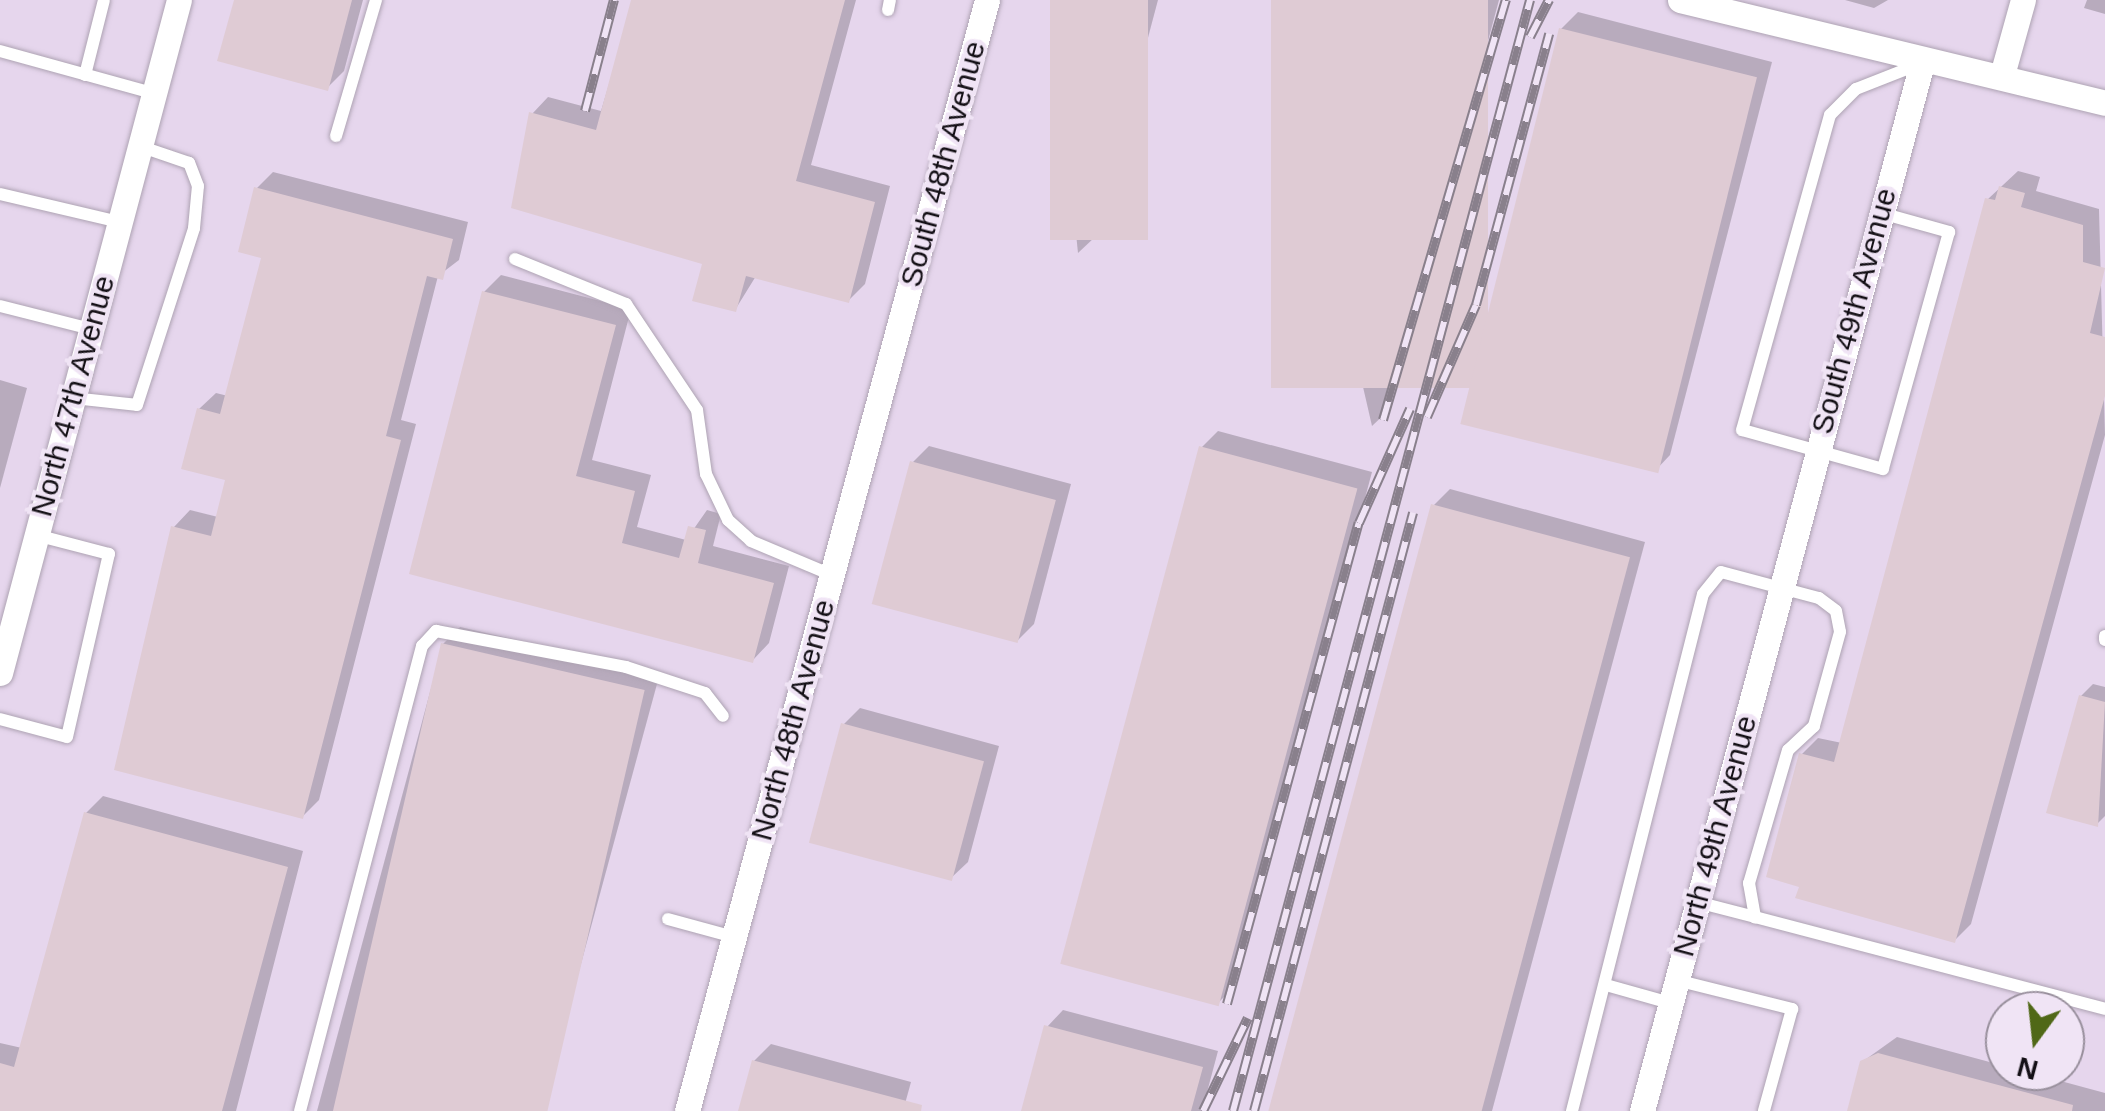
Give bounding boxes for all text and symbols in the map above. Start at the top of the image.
street label: South 48th Avenue [893,36,993,292]
street label: South 49th Avenue [1804,183,1904,439]
street label: North 47th Avenue [23,271,123,521]
street label: North 48th Avenue [743,595,843,845]
street label: North 49th Avenue [1665,711,1765,961]
north arrow [1985,991,2085,1091]
text: N [2014,1051,2041,1086]

